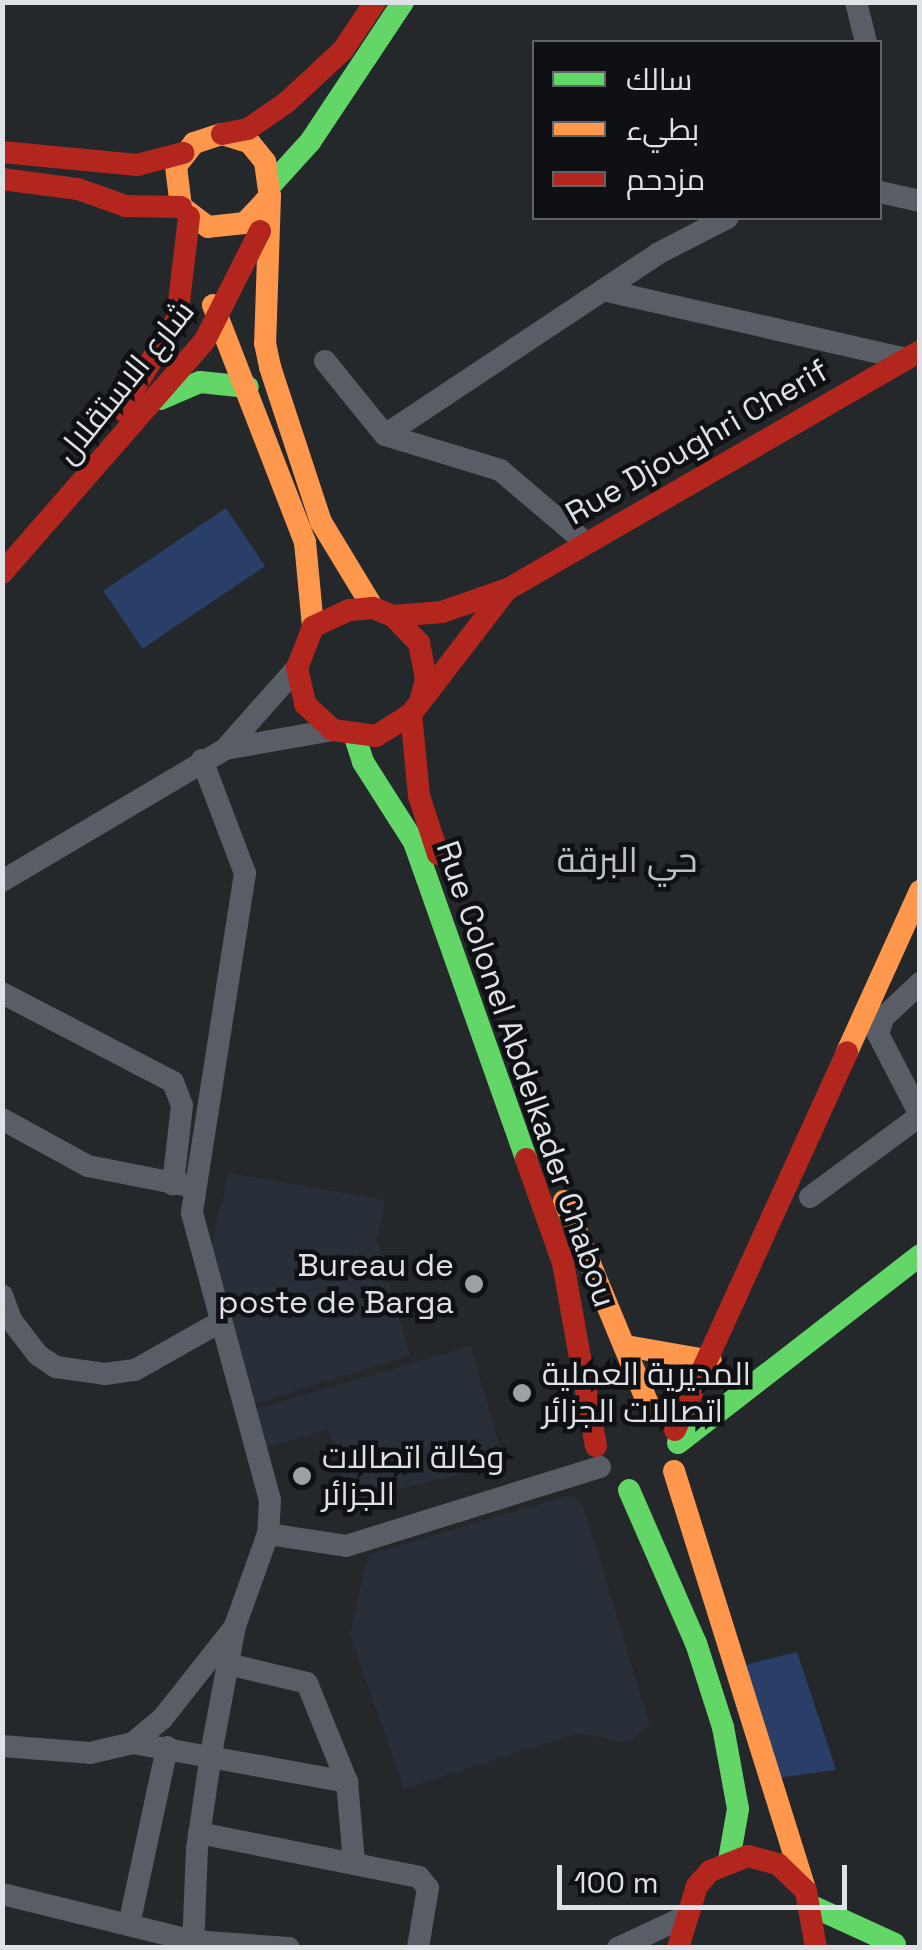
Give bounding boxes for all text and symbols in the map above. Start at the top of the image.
legend [532,40,882,220]
text: سالك [626,60,692,99]
text: بطيء [626,110,699,149]
text: مزدحم [626,160,705,199]
street label: شارع الاستقلال [48,293,202,471]
street label: Rue Djoughri Cherif [559,351,835,533]
street label: Rue Colonel Abdelkader Chabou [428,836,624,1312]
district label: حي البرقة [557,839,697,881]
place label: Bureau de poste de Barga [218,1247,454,1322]
marker: Bureau de poste de Barga [463,1273,485,1295]
place label: المديرية العملية اتصالات الجزائر [542,1356,751,1431]
marker: المديرية العملية اتصالات الجزائر [511,1382,533,1404]
place label: وكالة اتصالات الجزائر [322,1439,504,1514]
marker: وكالة اتصالات الجزائر [291,1465,313,1487]
scale bar [562,1845,852,1907]
text: 100 m [574,1863,659,1902]

